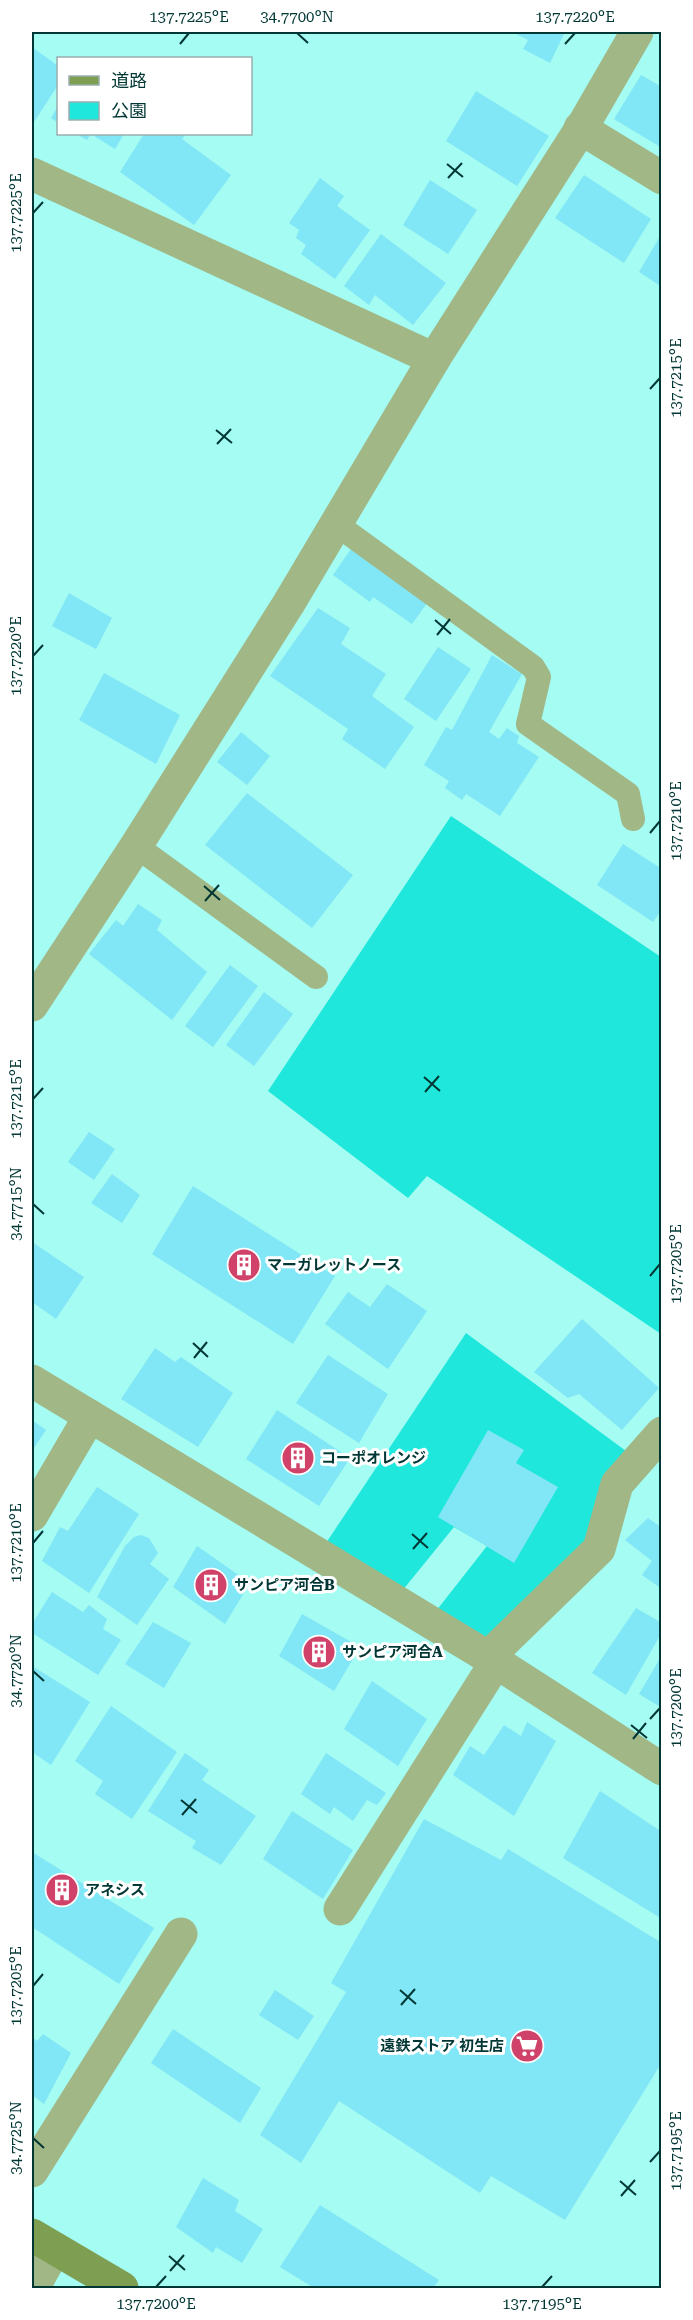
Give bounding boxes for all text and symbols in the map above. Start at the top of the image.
text: 137.7225°E [149,8,229,26]
text: 34.7700°N [260,8,334,26]
text: 137.7220°E [535,8,615,26]
legend [57,57,252,135]
text: 道路 [111,70,147,91]
text: 公園 [111,100,147,121]
text: 137.7225°E [7,173,25,253]
text: 137.7215°E [667,338,685,418]
text: 137.7220°E [7,616,25,696]
text: 137.7210°E [667,781,685,861]
text: 137.7215°E [7,1059,25,1139]
text: 34.7715°N [7,1167,25,1241]
text: 137.7205°E [667,1224,685,1304]
building icon: マーガレットノース [226,1247,262,1283]
place label: マーガレットノース [267,1256,401,1274]
building icon: コーポオレンジ [280,1440,316,1476]
place label: コーポオレンジ [321,1449,426,1467]
text: 137.7210°E [7,1503,25,1583]
building icon: サンピア河合B [193,1567,229,1603]
place label: サンピア河合B [234,1576,335,1594]
text: 34.7720°N [7,1634,25,1708]
building icon: サンピア河合A [301,1634,337,1670]
place label: サンピア河合A [342,1643,443,1661]
text: 137.7200°E [667,1668,685,1748]
building icon: アネシス [44,1872,80,1908]
place label: アネシス [85,1881,145,1899]
text: 137.7205°E [7,1946,25,2026]
supermarket icon: 遠鉄ストア 初生店 [509,2028,545,2064]
place label: 遠鉄ストア 初生店 [380,2037,504,2055]
text: 34.7725°N [7,2101,25,2175]
text: 137.7195°E [667,2111,685,2191]
text: 137.7200°E [116,2295,196,2313]
text: 137.7195°E [502,2295,582,2313]

